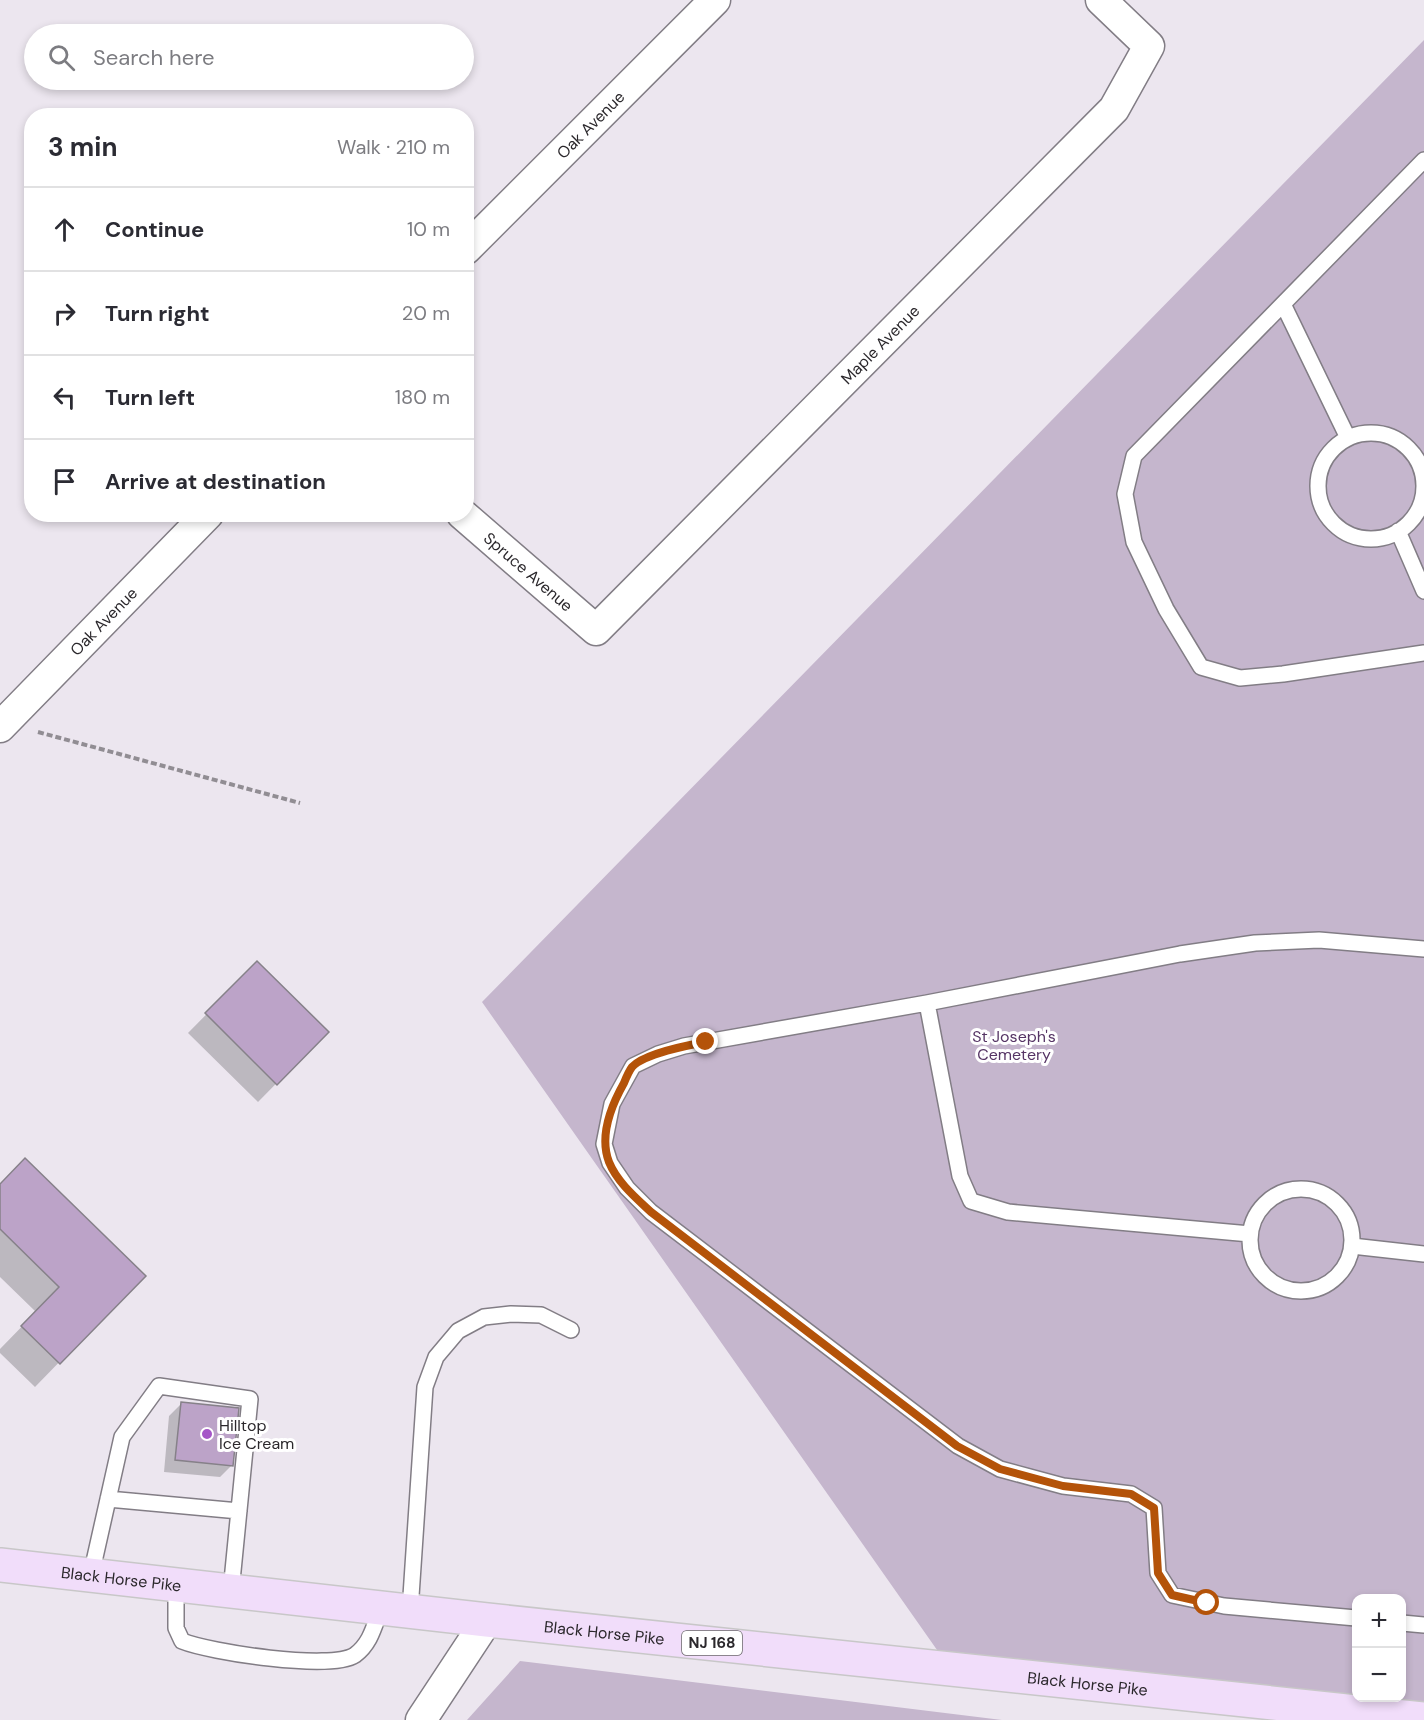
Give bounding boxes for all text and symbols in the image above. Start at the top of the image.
search box [24,24,474,90]
icon: search [45,41,78,74]
text: Search here [93,43,214,72]
street label: Oak Avenue [552,86,629,163]
text: 3 min [48,130,117,164]
text: Walk · 210 m [337,134,450,160]
icon: ahead [48,213,81,246]
text: Continue [105,215,204,244]
text: 10 m [407,216,450,242]
icon: right [48,297,81,330]
text: Turn right [105,299,210,328]
text: 20 m [402,300,450,326]
street label: Maple Avenue [836,300,924,389]
icon: left [48,381,81,414]
text: Turn left [105,383,195,412]
text: 180 m [395,384,450,410]
icon: arrive [48,465,81,498]
text: Arrive at destination [105,467,326,496]
street label: Spruce Avenue [480,527,577,616]
street label: Oak Avenue [65,582,142,660]
park label: St Joseph's Cemetery [972,1026,1056,1065]
route end [692,1028,718,1054]
place label: Hilltop Ice Cream [219,1415,294,1454]
marker: Hilltop Ice Cream [200,1427,214,1441]
street label: Black Horse Pike [60,1561,182,1596]
route start [1193,1589,1219,1615]
map controls [1352,1594,1406,1702]
button: + [1352,1594,1406,1648]
street label: Black Horse Pike [543,1616,665,1649]
road number: NJ 168 [682,1631,742,1655]
button: − [1352,1648,1406,1702]
street label: Black Horse Pike [1026,1667,1149,1700]

